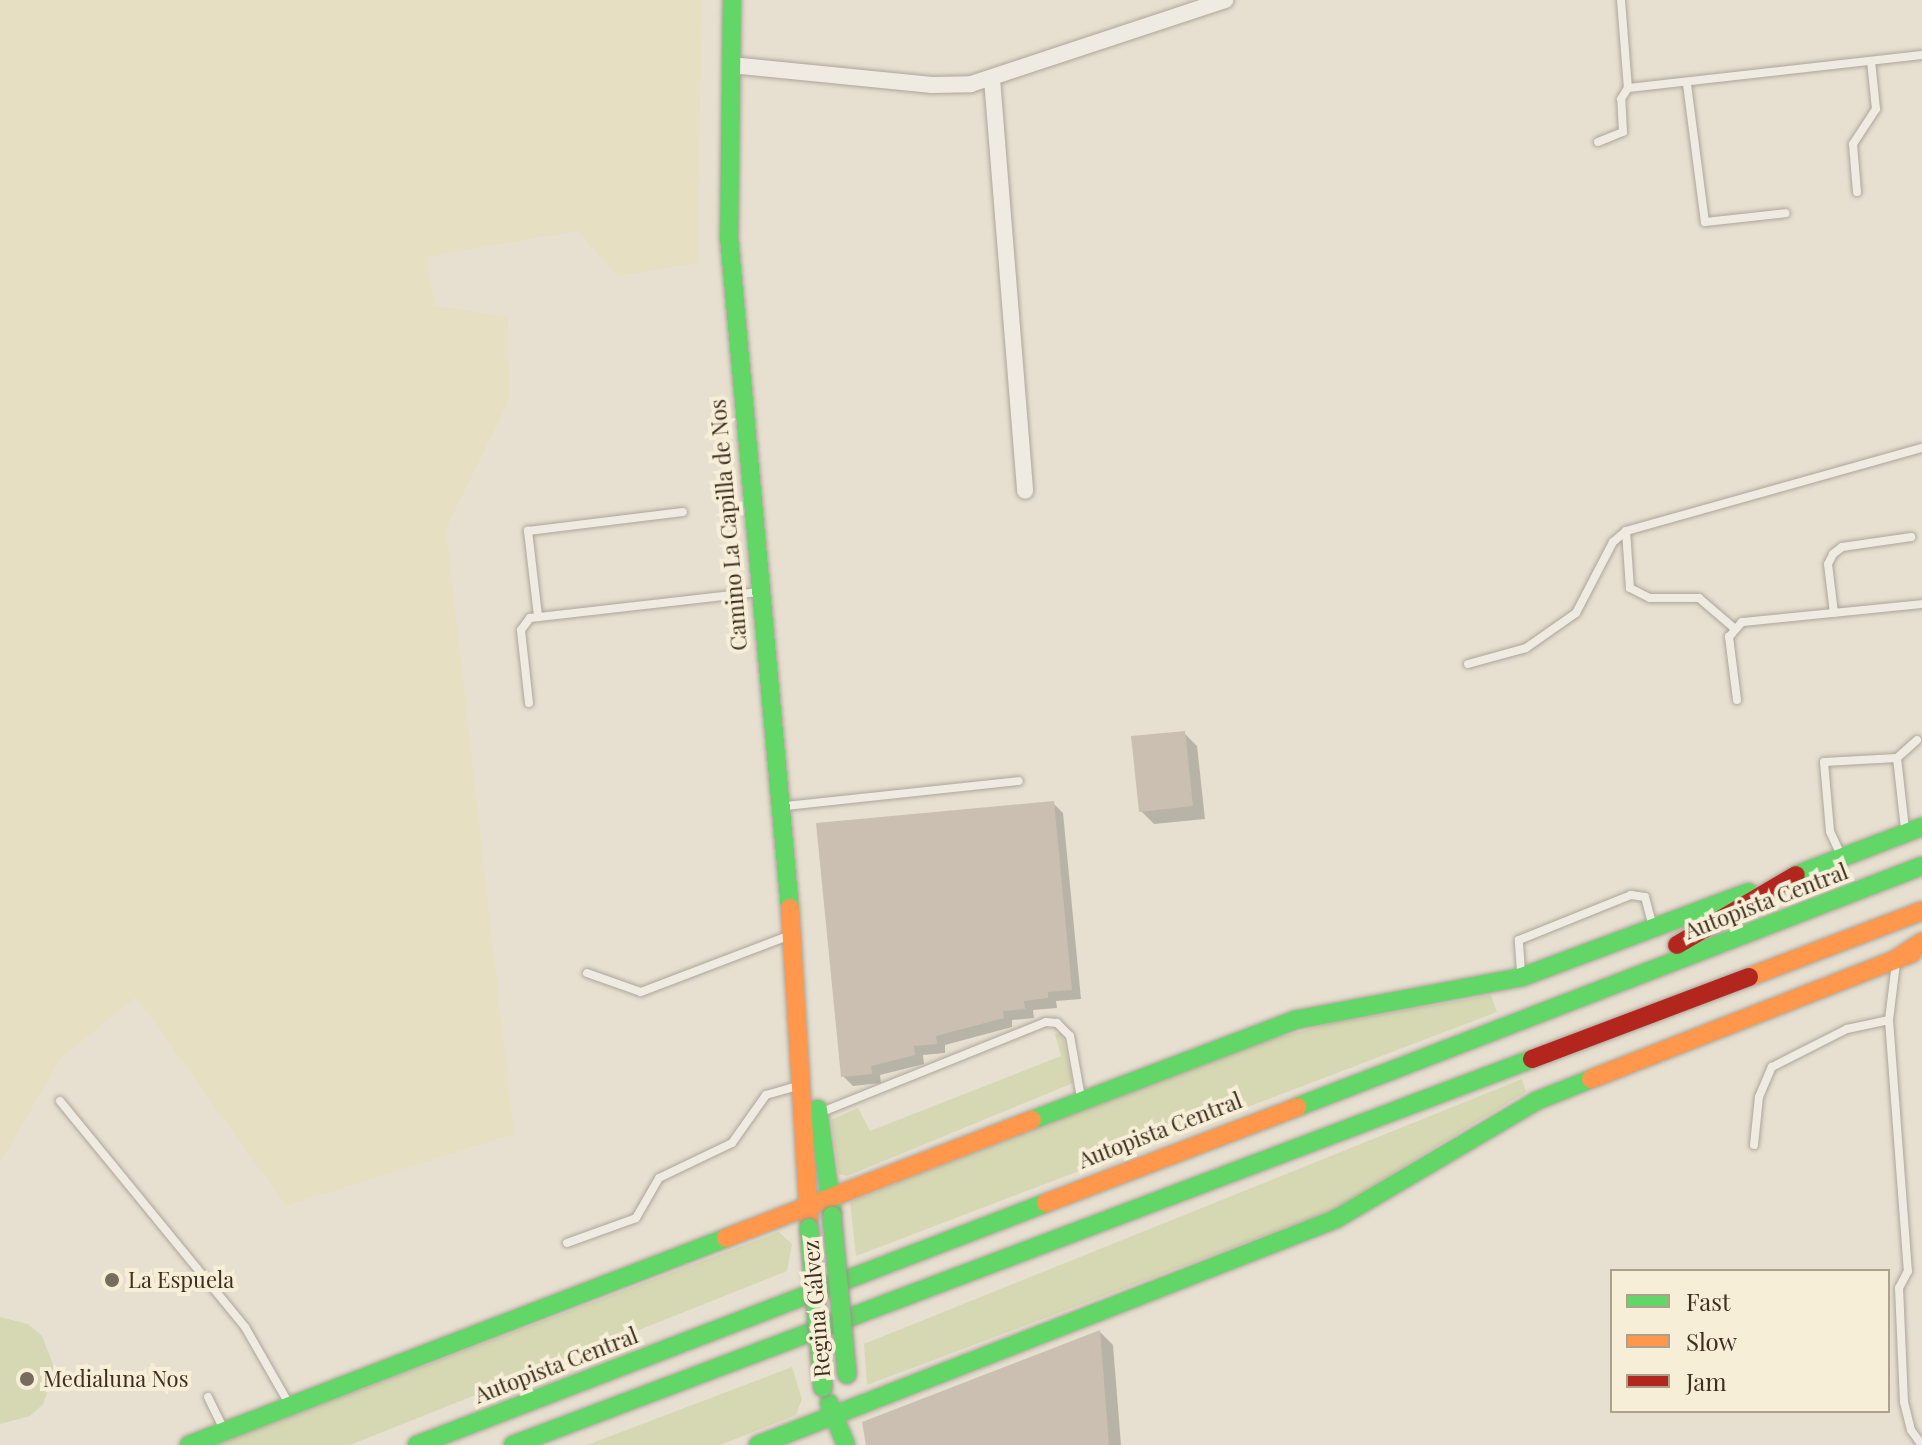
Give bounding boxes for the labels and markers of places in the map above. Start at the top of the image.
place label: La Espuela [128,1267,235,1293]
marker: La Espuela [103,1271,121,1289]
place label: Medialuna Nos [43,1366,189,1392]
marker: Medialuna Nos [18,1370,36,1388]

